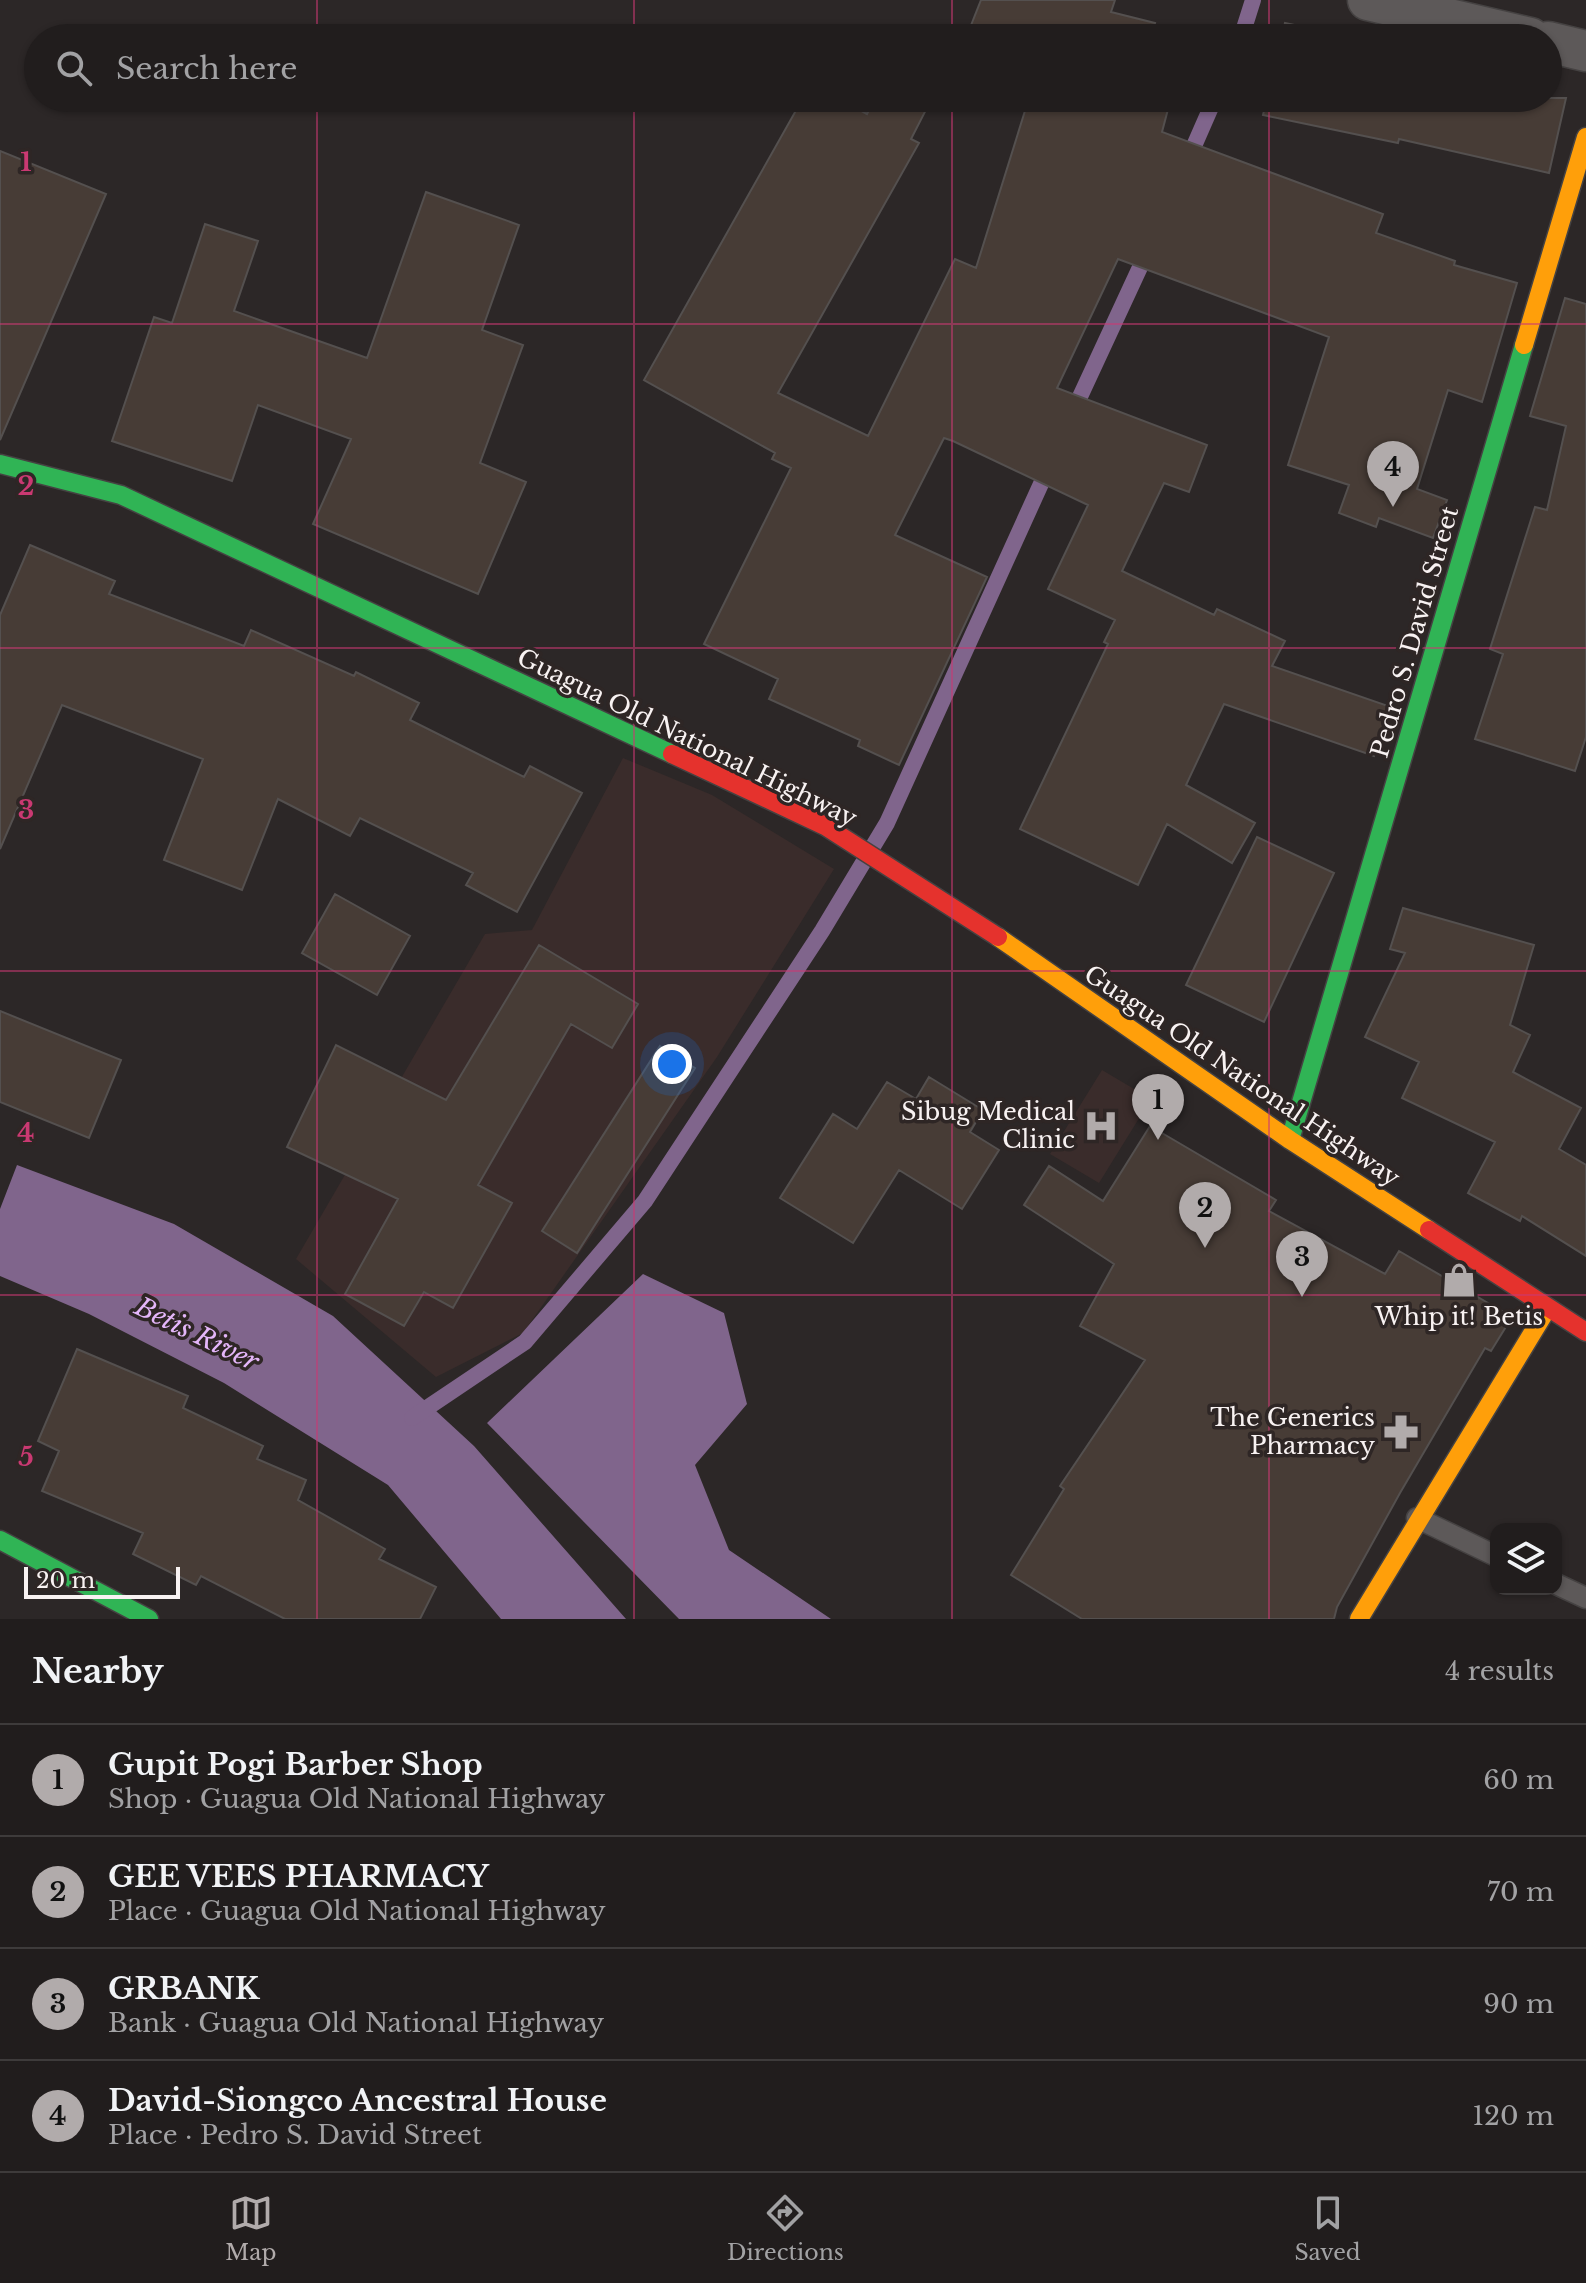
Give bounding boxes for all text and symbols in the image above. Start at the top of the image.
search box [24,24,1562,112]
icon: search [52,46,96,90]
text: Search here [116,50,297,87]
text: 1 [20,146,32,178]
pin: 4 [1367,441,1419,507]
text: 2 [18,470,34,502]
street label: Pedro S. David Street [1365,503,1464,761]
street label: Guagua Old National Highway [513,642,863,833]
text: 3 [18,794,34,826]
street label: Guagua Old National Highway [1079,959,1406,1193]
your location [652,1044,692,1084]
pin: 1 [1132,1074,1184,1140]
place label: Sibug Medical Clinic [901,1097,1075,1154]
hospital icon: Sibug Medical Clinic [1082,1107,1120,1145]
text: 4 [17,1117,35,1149]
pin: 2 [1179,1182,1231,1248]
pin: 3 [1276,1231,1328,1297]
shop icon: Whip it! Betis [1440,1261,1478,1299]
water label: Betis River [129,1290,265,1378]
place label: Whip it! Betis [1374,1302,1543,1331]
place label: The Generics Pharmacy [1210,1403,1376,1460]
pharmacy icon: The Generics Pharmacy [1382,1413,1420,1451]
text: 5 [18,1441,34,1473]
map controls [1490,1523,1562,1595]
button: layers [1490,1523,1562,1595]
scale bar [24,1563,180,1599]
text: 20 m [36,1567,95,1594]
text: Nearby [32,1650,164,1692]
text: 4 results [1445,1655,1554,1687]
text: Gupit Pogi Barber Shop [108,1746,483,1783]
text: 1 [52,1764,64,1796]
text: 60 m [1483,1764,1554,1796]
text: Shop · Guagua Old National Highway [108,1783,605,1815]
text: GEE VEES PHARMACY [108,1858,489,1895]
text: 2 [50,1876,66,1908]
text: 70 m [1487,1876,1554,1908]
text: Place · Guagua Old National Highway [108,1895,606,1927]
text: GRBANK [108,1970,259,2007]
text: 3 [50,1988,66,2020]
text: 90 m [1483,1988,1554,2020]
text: Bank · Guagua Old National Highway [108,2007,604,2039]
text: David-Siongco Ancestral House [108,2082,607,2119]
text: 4 [49,2100,67,2132]
text: 120 m [1472,2100,1554,2132]
text: Place · Pedro S. David Street [108,2119,482,2151]
tab: Map [225,2191,276,2266]
tab: Directions [727,2191,844,2266]
tab: Saved [1294,2191,1361,2266]

